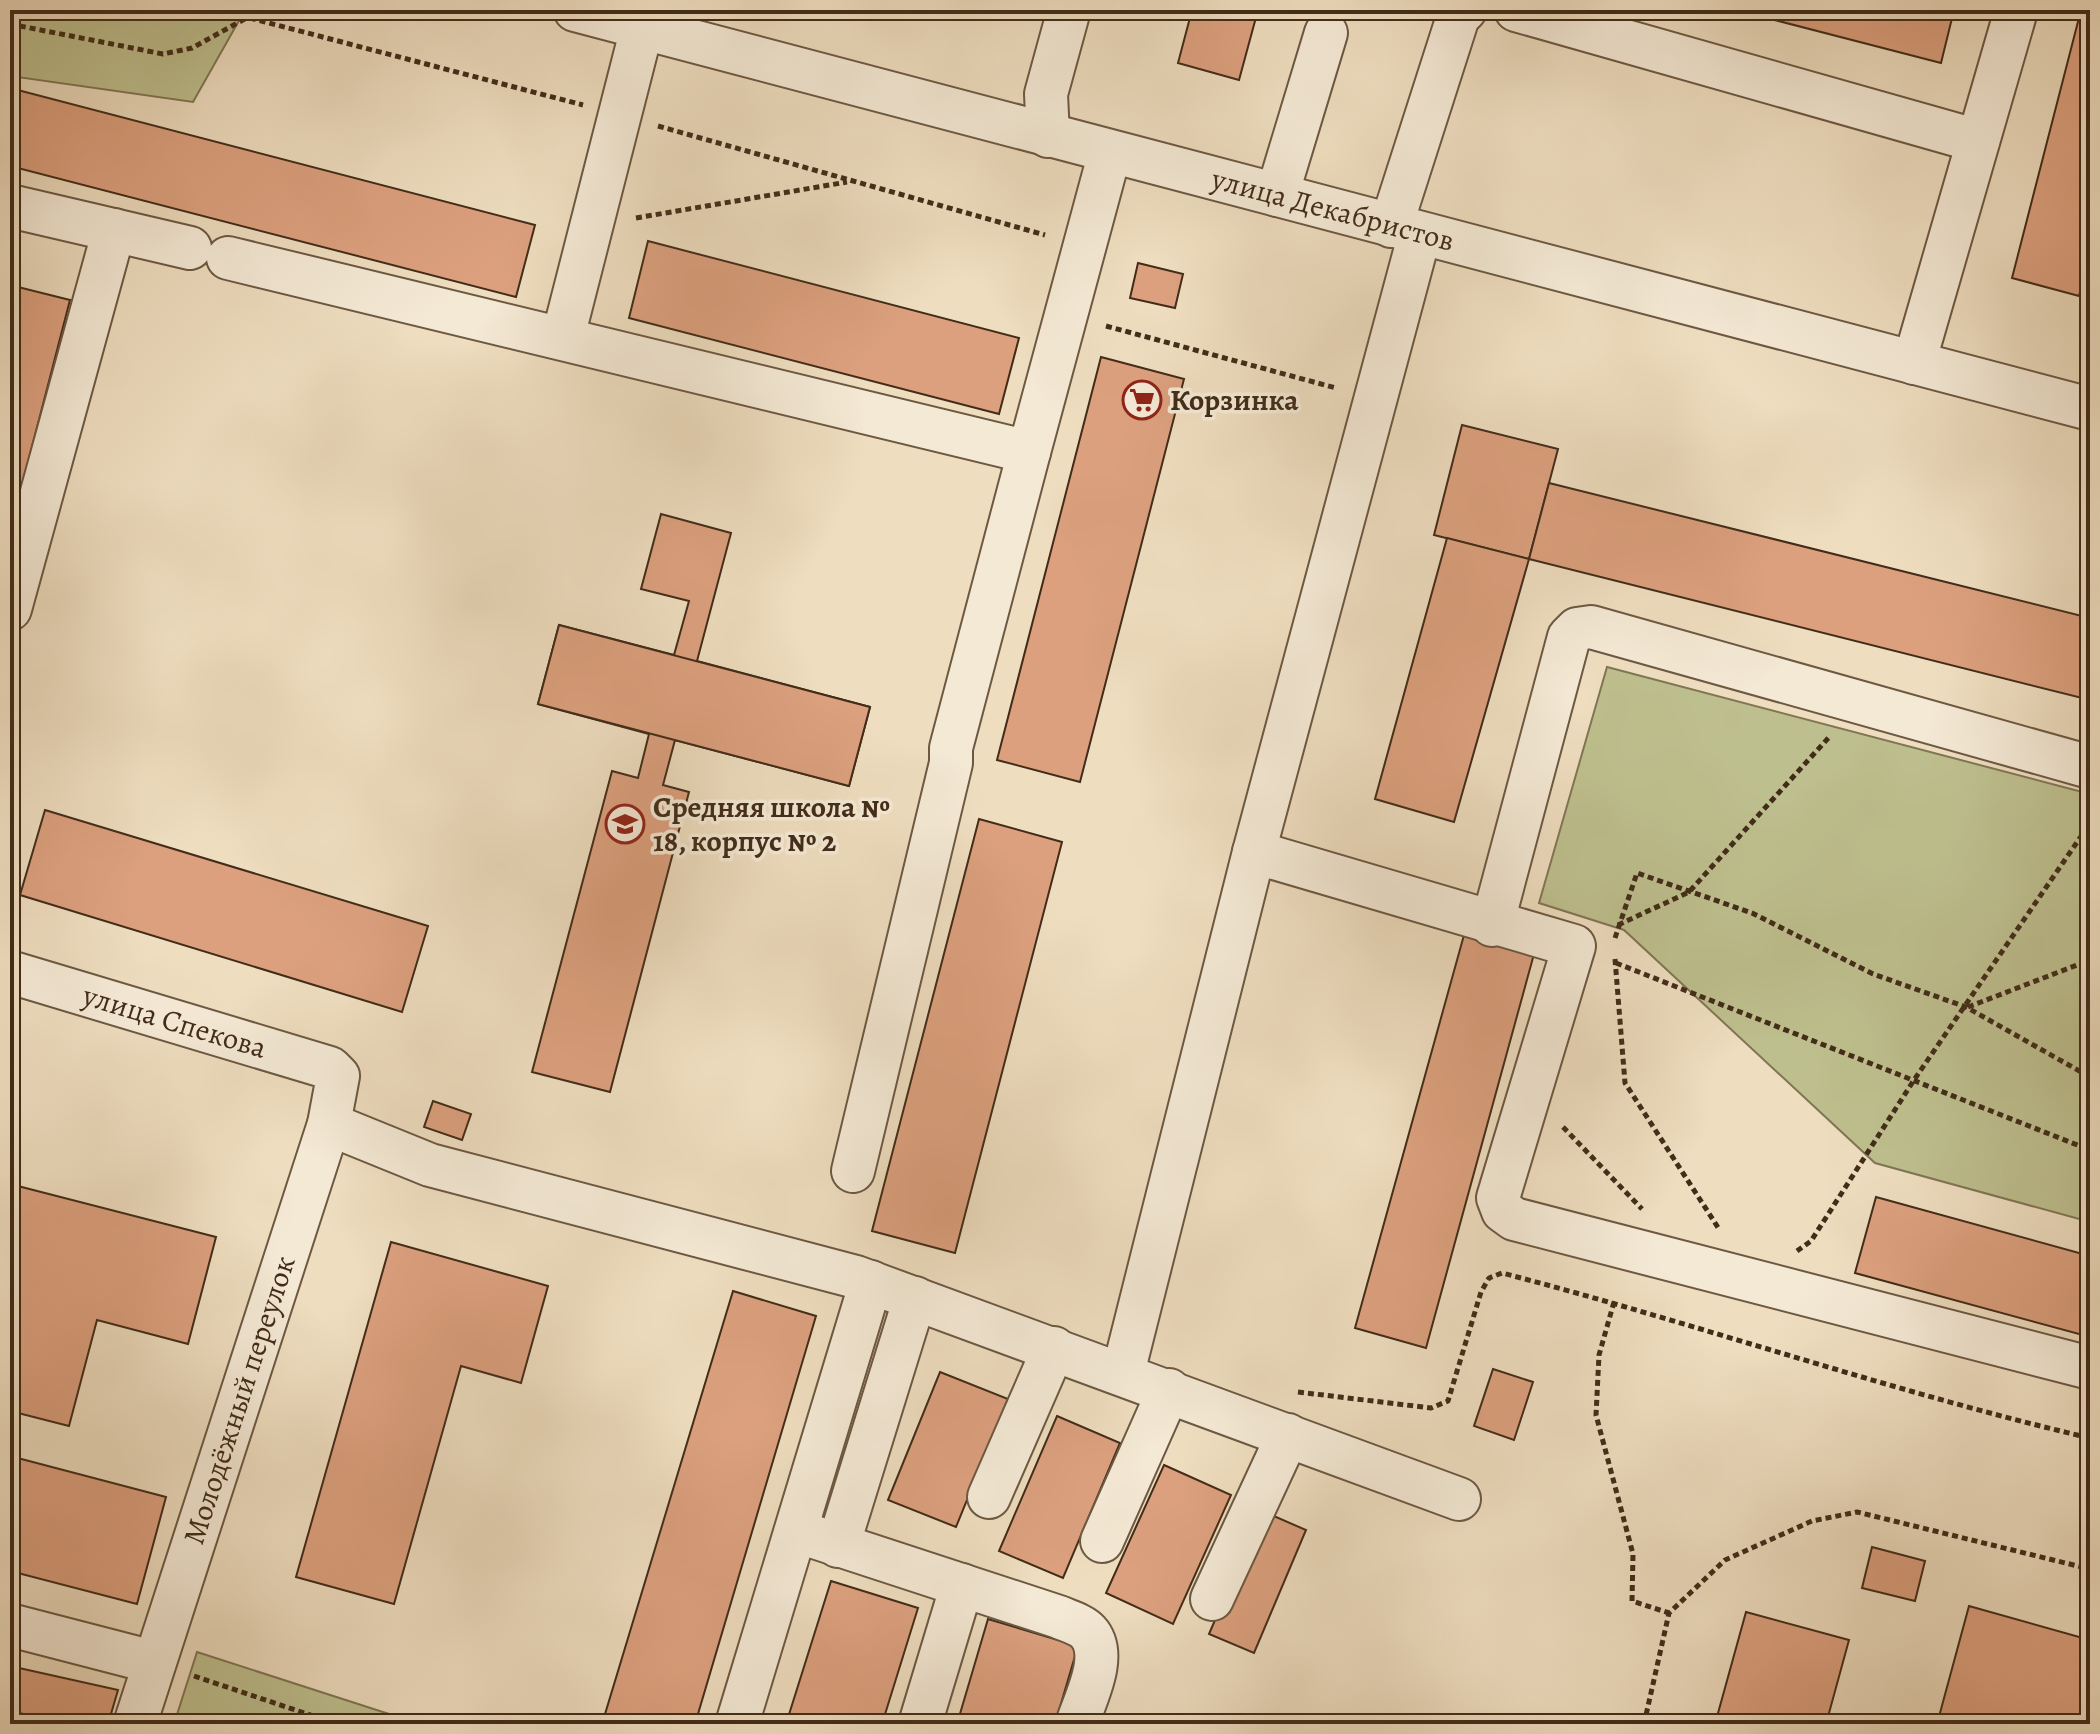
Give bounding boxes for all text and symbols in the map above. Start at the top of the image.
street label: улица Декабристов [1207,158,1459,261]
supermarket icon: Корзинка [1121,379,1163,421]
place label: Корзинка [1170,380,1299,420]
place label: Средняя школа № 18, корпус № 2 [653,787,890,861]
school or university icon: Средняя школа № 18, корпус № 2 [604,803,646,845]
street label: улица Спекова [77,975,272,1068]
street label: Молодёжный переулок [173,1251,305,1549]

